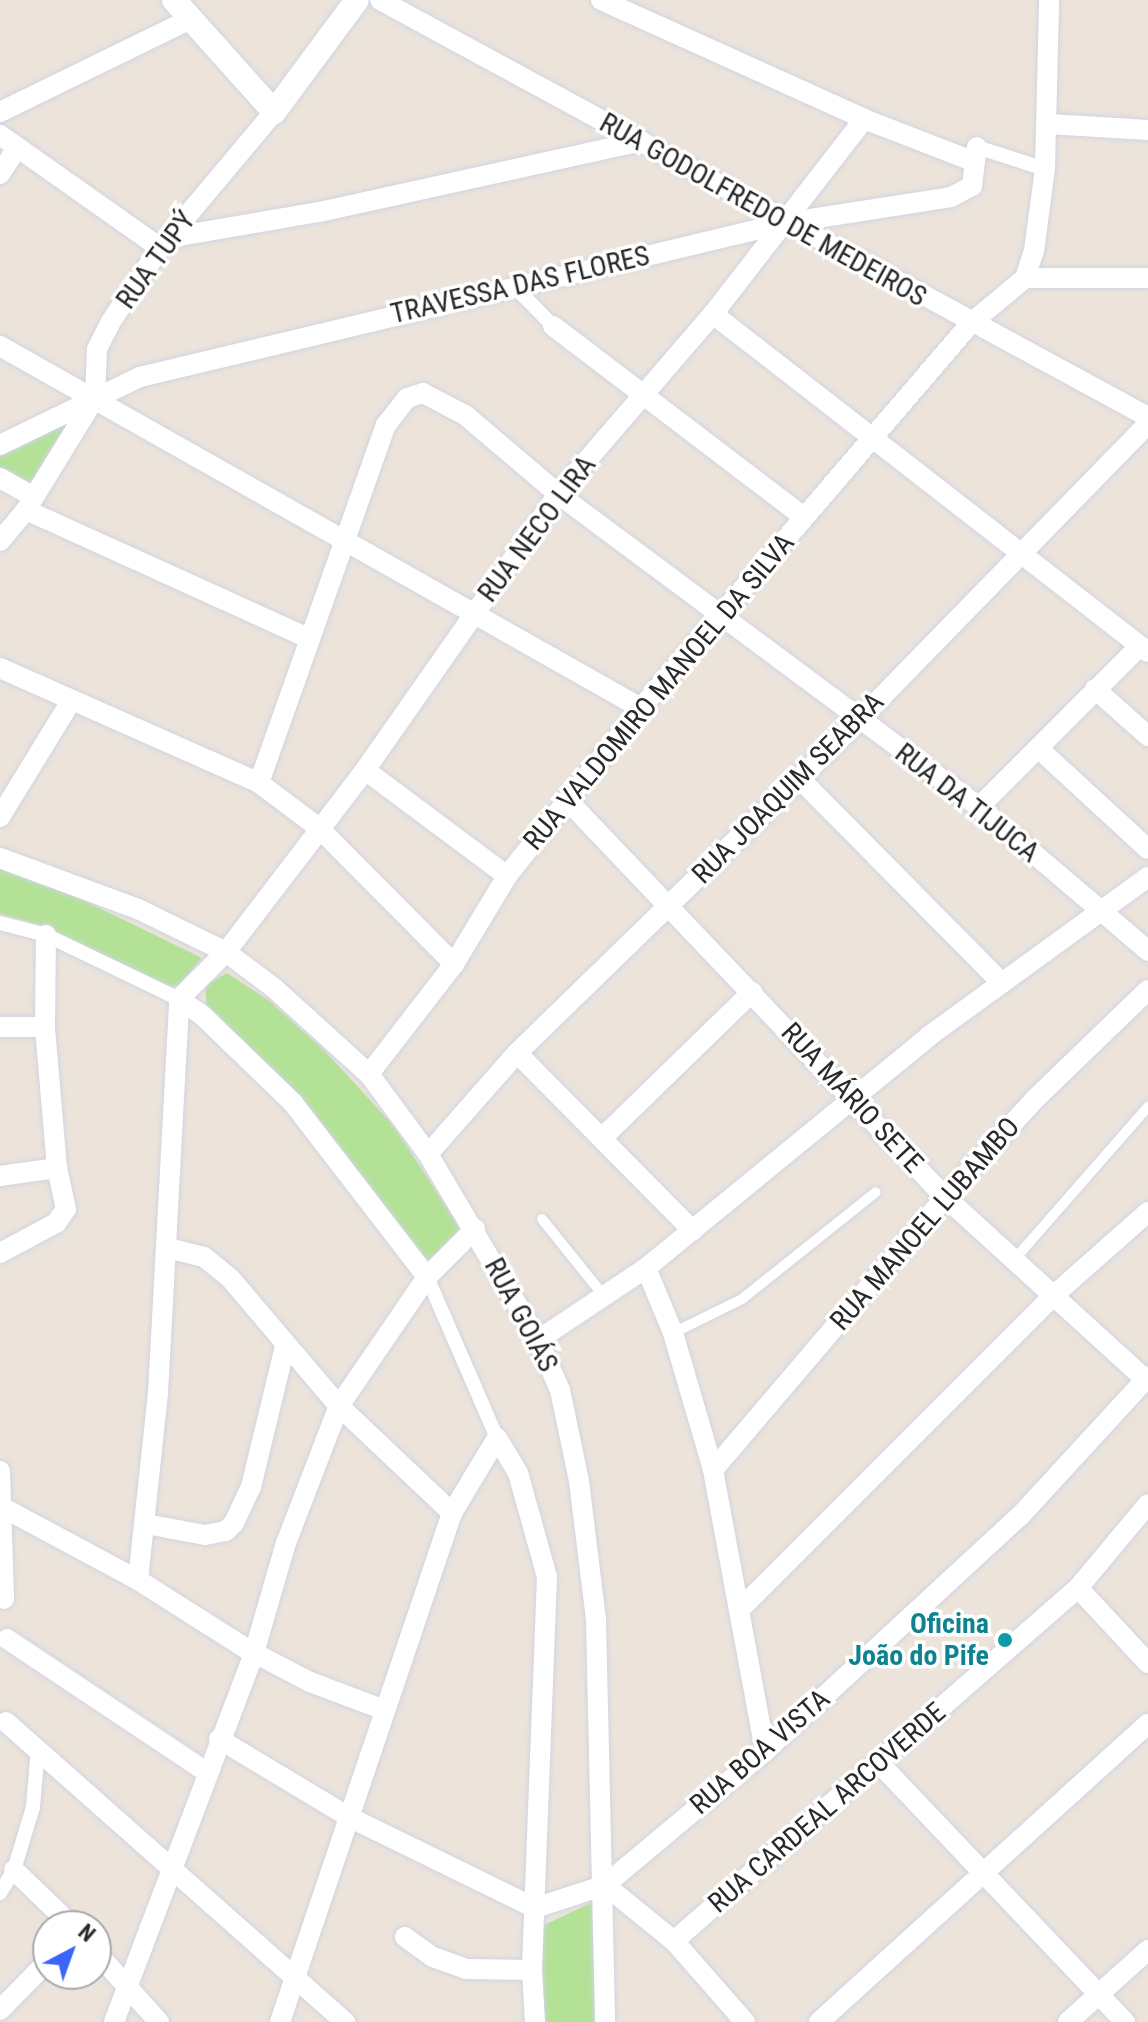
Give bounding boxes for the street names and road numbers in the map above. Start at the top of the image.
street label: RUA GODOLFREDO DE MEDEIROS [594,106,932,314]
street label: RUA TUPÝ [109,204,203,316]
street label: TRAVESSA DAS FLORES [387,239,653,331]
street label: RUA NECO LIRA [471,449,603,609]
street label: RUA VALDOMIRO MANOEL DA SILVA [517,527,801,857]
street label: RUA JOAQUIM SEABRA [685,685,891,891]
street label: RUA DA TIJUCA [888,736,1046,870]
street label: RUA MÁRIO SETE [774,1016,930,1180]
street label: RUA MANOEL LUBAMBO [823,1111,1027,1337]
street label: RUA GOIÁS [477,1252,565,1378]
street label: RUA BOA VISTA [683,1682,837,1822]
street label: RUA CARDEAL ARCOVERDE [702,1696,952,1920]

